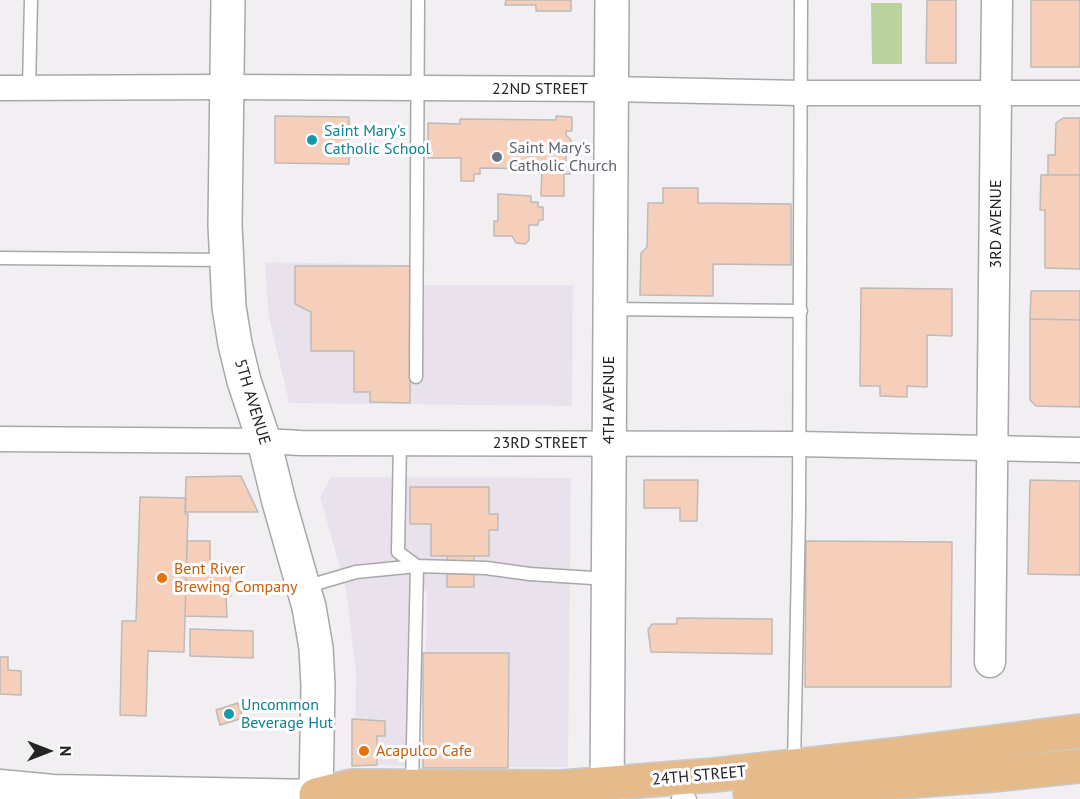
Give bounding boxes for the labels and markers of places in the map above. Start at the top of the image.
place label: Saint Mary's Catholic School [324,121,430,159]
marker: Saint Mary's Catholic School [305,133,319,147]
place label: Saint Mary's Catholic Church [509,138,617,176]
marker: Saint Mary's Catholic Church [490,150,504,164]
place label: Bent River Brewing Company [174,559,297,597]
marker: Bent River Brewing Company [155,571,169,585]
place label: Uncommon Beverage Hut [241,695,333,733]
marker: Uncommon Beverage Hut [222,707,236,721]
place label: Acapulco Cafe [376,741,472,761]
marker: Acapulco Cafe [357,744,371,758]

